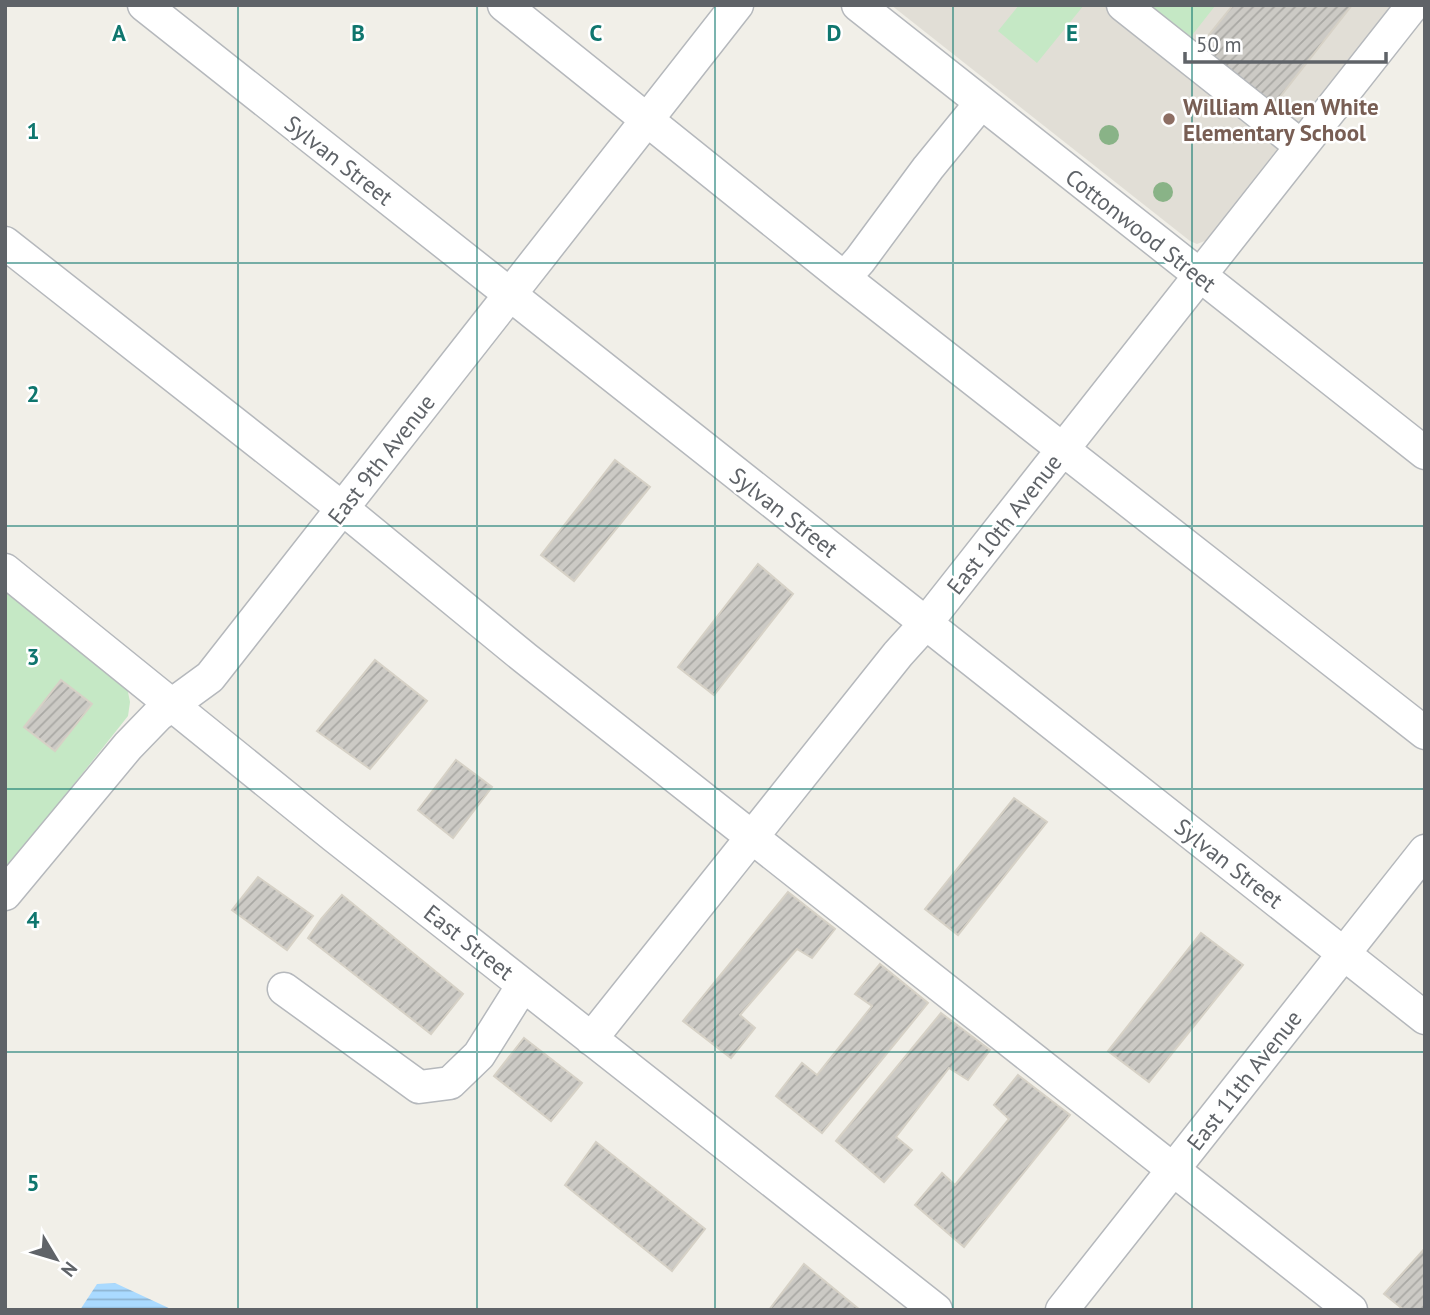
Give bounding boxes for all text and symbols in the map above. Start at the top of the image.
text: A [112,18,126,47]
text: B [351,18,365,47]
text: C [590,18,603,47]
text: D [827,18,841,47]
text: E [1066,18,1078,47]
scale bar [1185,21,1386,65]
text: 50 m [1196,31,1242,58]
place label: William Allen White Elementary School [1183,92,1379,147]
street label: Sylvan Street [279,109,399,211]
marker: William Allen White Elementary School [1161,111,1177,127]
text: 1 [26,116,40,145]
street label: Cottonwood Street [1060,162,1222,298]
text: 2 [26,379,40,408]
street label: East 9th Avenue [321,388,441,530]
street label: East 10th Avenue [940,448,1068,600]
street label: Sylvan Street [724,461,844,563]
text: 3 [26,642,40,671]
street label: Sylvan Street [1169,812,1289,914]
street label: East Street [418,898,520,986]
text: 4 [26,905,40,934]
street label: East 11th Avenue [1180,1004,1308,1156]
text: 5 [26,1168,40,1197]
north arrow [21,1224,91,1294]
text: N [56,1257,83,1282]

